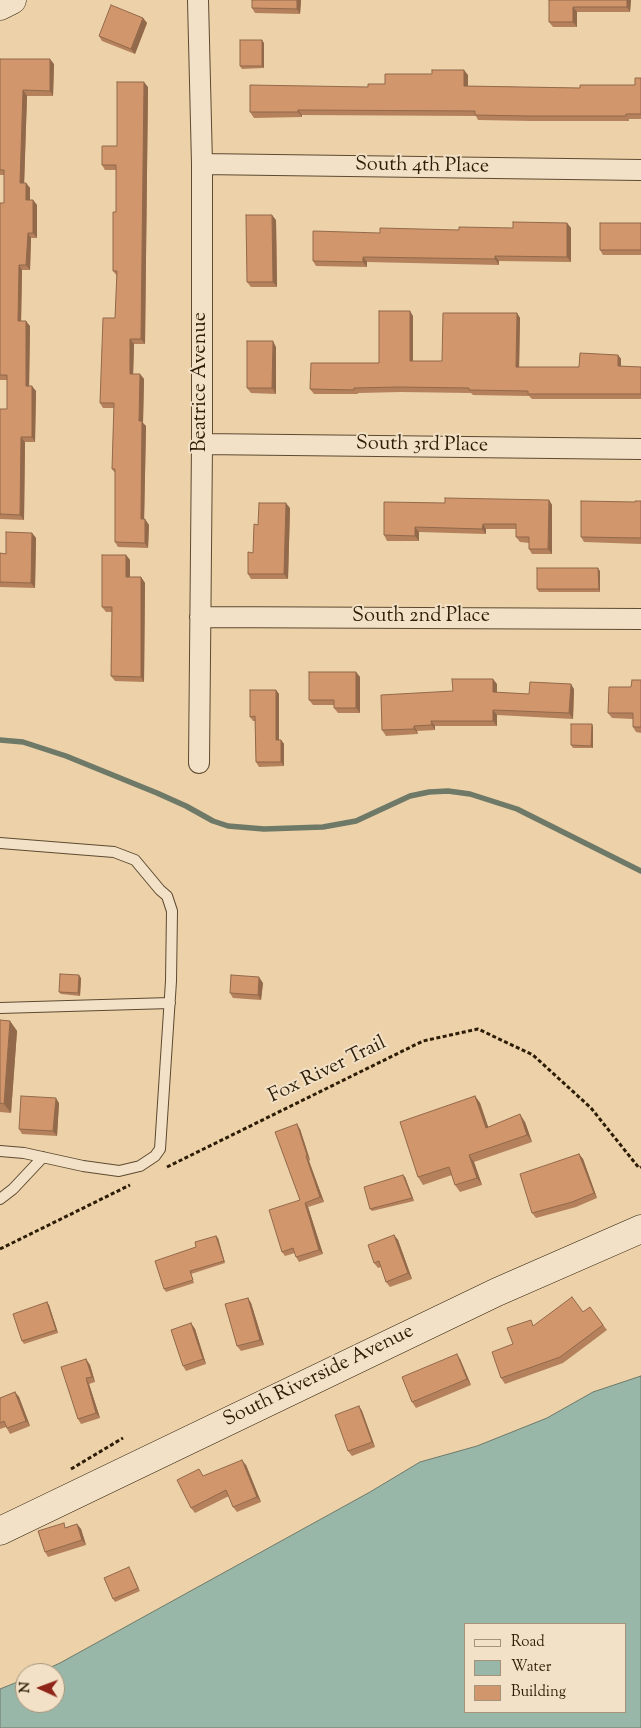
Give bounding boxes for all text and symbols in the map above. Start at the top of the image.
street label: South 4th Place [355,154,489,180]
street label: Beatrice Avenue [190,312,214,452]
street label: South 3rd Place [356,433,488,459]
street label: South 2nd Place [352,606,490,630]
street label: Fox River Trail [265,1032,391,1110]
street label: South Riverside Avenue [220,1320,418,1434]
legend [463,1623,626,1713]
text: Road [511,1632,545,1653]
text: Water [511,1657,551,1678]
north arrow [15,1663,65,1713]
text: N [16,1682,36,1693]
text: Building [511,1682,566,1703]

